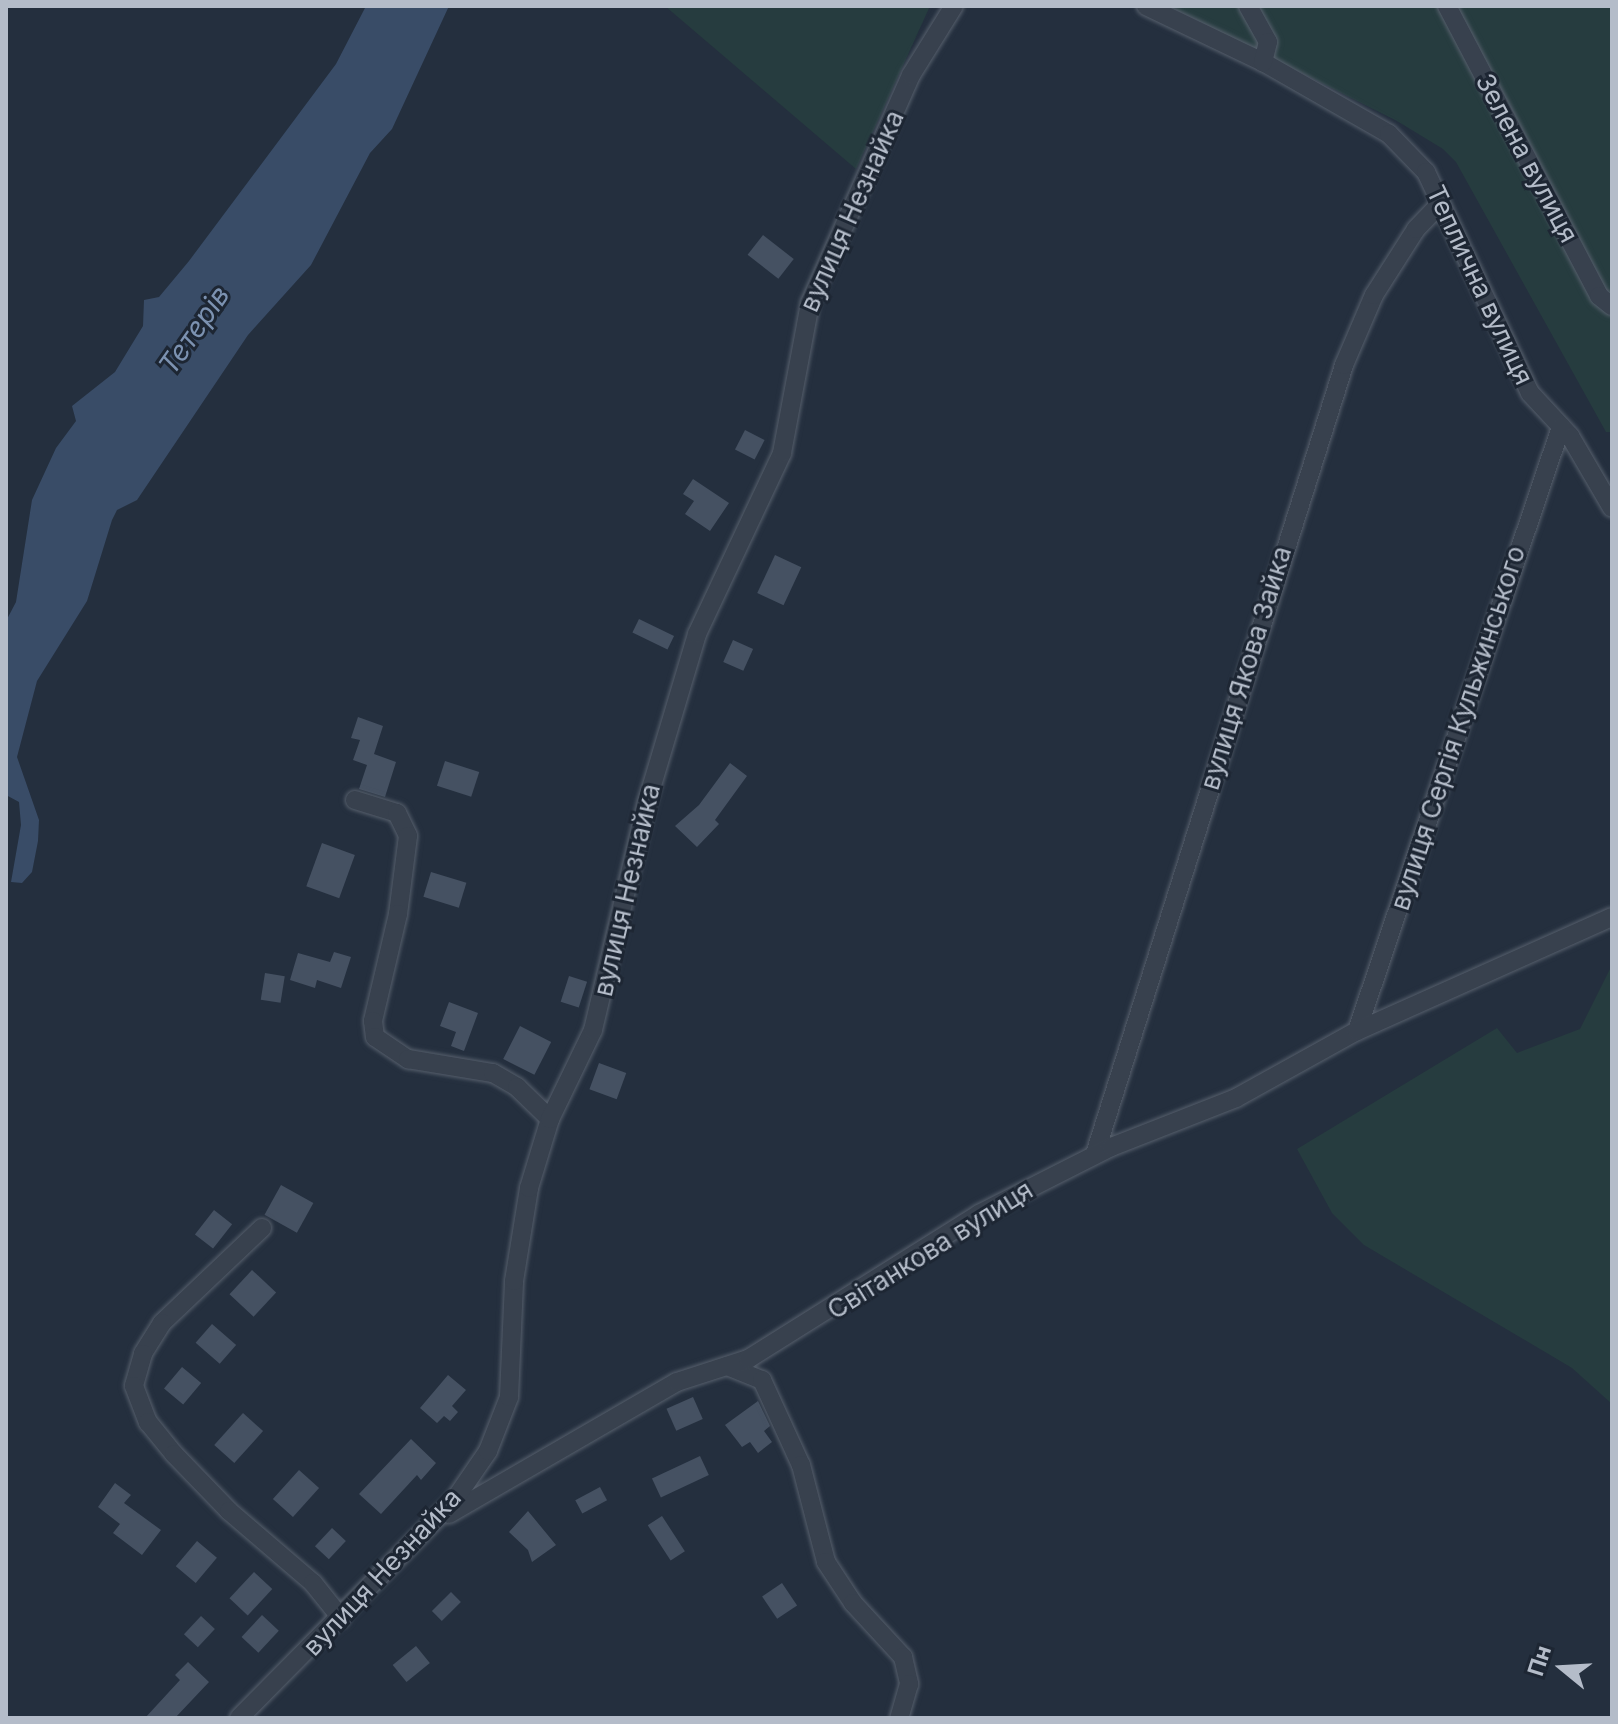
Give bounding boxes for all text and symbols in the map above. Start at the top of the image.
street label: Зелена вулиця [1469,68,1585,248]
street label: вулиця Незнайка [794,106,910,316]
street label: Теплична вулиця [1420,180,1540,390]
water label: Тетерів [151,279,237,381]
street label: вулиця Сергія Кульжинського [1384,542,1532,914]
street label: вулиця Якова Зайка [1194,543,1298,793]
street label: вулиця Незнайка [587,781,667,999]
street label: Світанкова вулиця [822,1174,1038,1326]
street label: вулиця Незнайка [297,1482,467,1662]
north arrow [1522,1628,1602,1708]
text: Пн [1522,1642,1556,1679]

